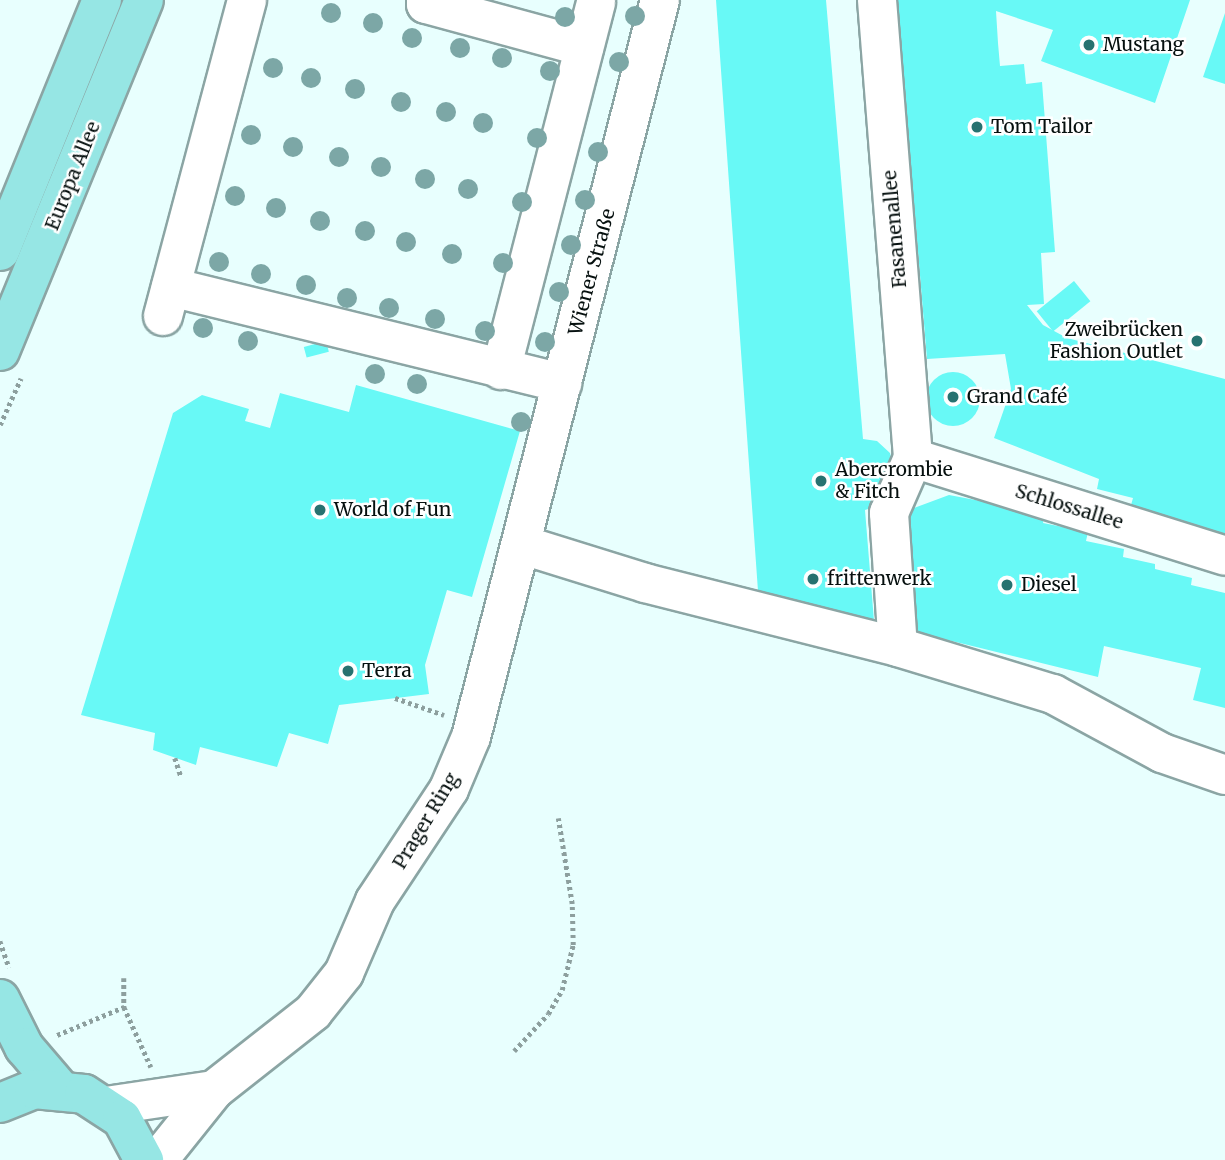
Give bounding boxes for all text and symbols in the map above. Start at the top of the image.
place label: Mustang [1103,34,1184,56]
marker: Mustang [1081,37,1097,53]
place label: Tom Tailor [991,116,1093,138]
street label: Europa Allee [41,118,105,234]
marker: Tom Tailor [969,119,985,135]
street label: Fasanenallee [878,169,912,289]
street label: Wiener Straße [564,206,620,338]
place label: Zweibrücken Fashion Outlet [1050,319,1183,363]
marker: Zweibrücken Fashion Outlet [1189,333,1205,349]
place label: Grand Café [967,386,1067,408]
marker: Grand Café [945,389,961,405]
place label: Abercrombie & Fitch [835,459,953,503]
marker: Abercrombie & Fitch [813,473,829,489]
street label: Schlossallee [1012,480,1126,534]
place label: World of Fun [334,499,451,521]
marker: World of Fun [312,502,328,518]
place label: frittenwerk [827,568,932,590]
marker: frittenwerk [805,571,821,587]
place label: Diesel [1021,574,1077,596]
marker: Diesel [999,577,1015,593]
place label: Terra [362,660,412,682]
marker: Terra [340,663,356,679]
street label: Prager Ring [388,769,464,873]

